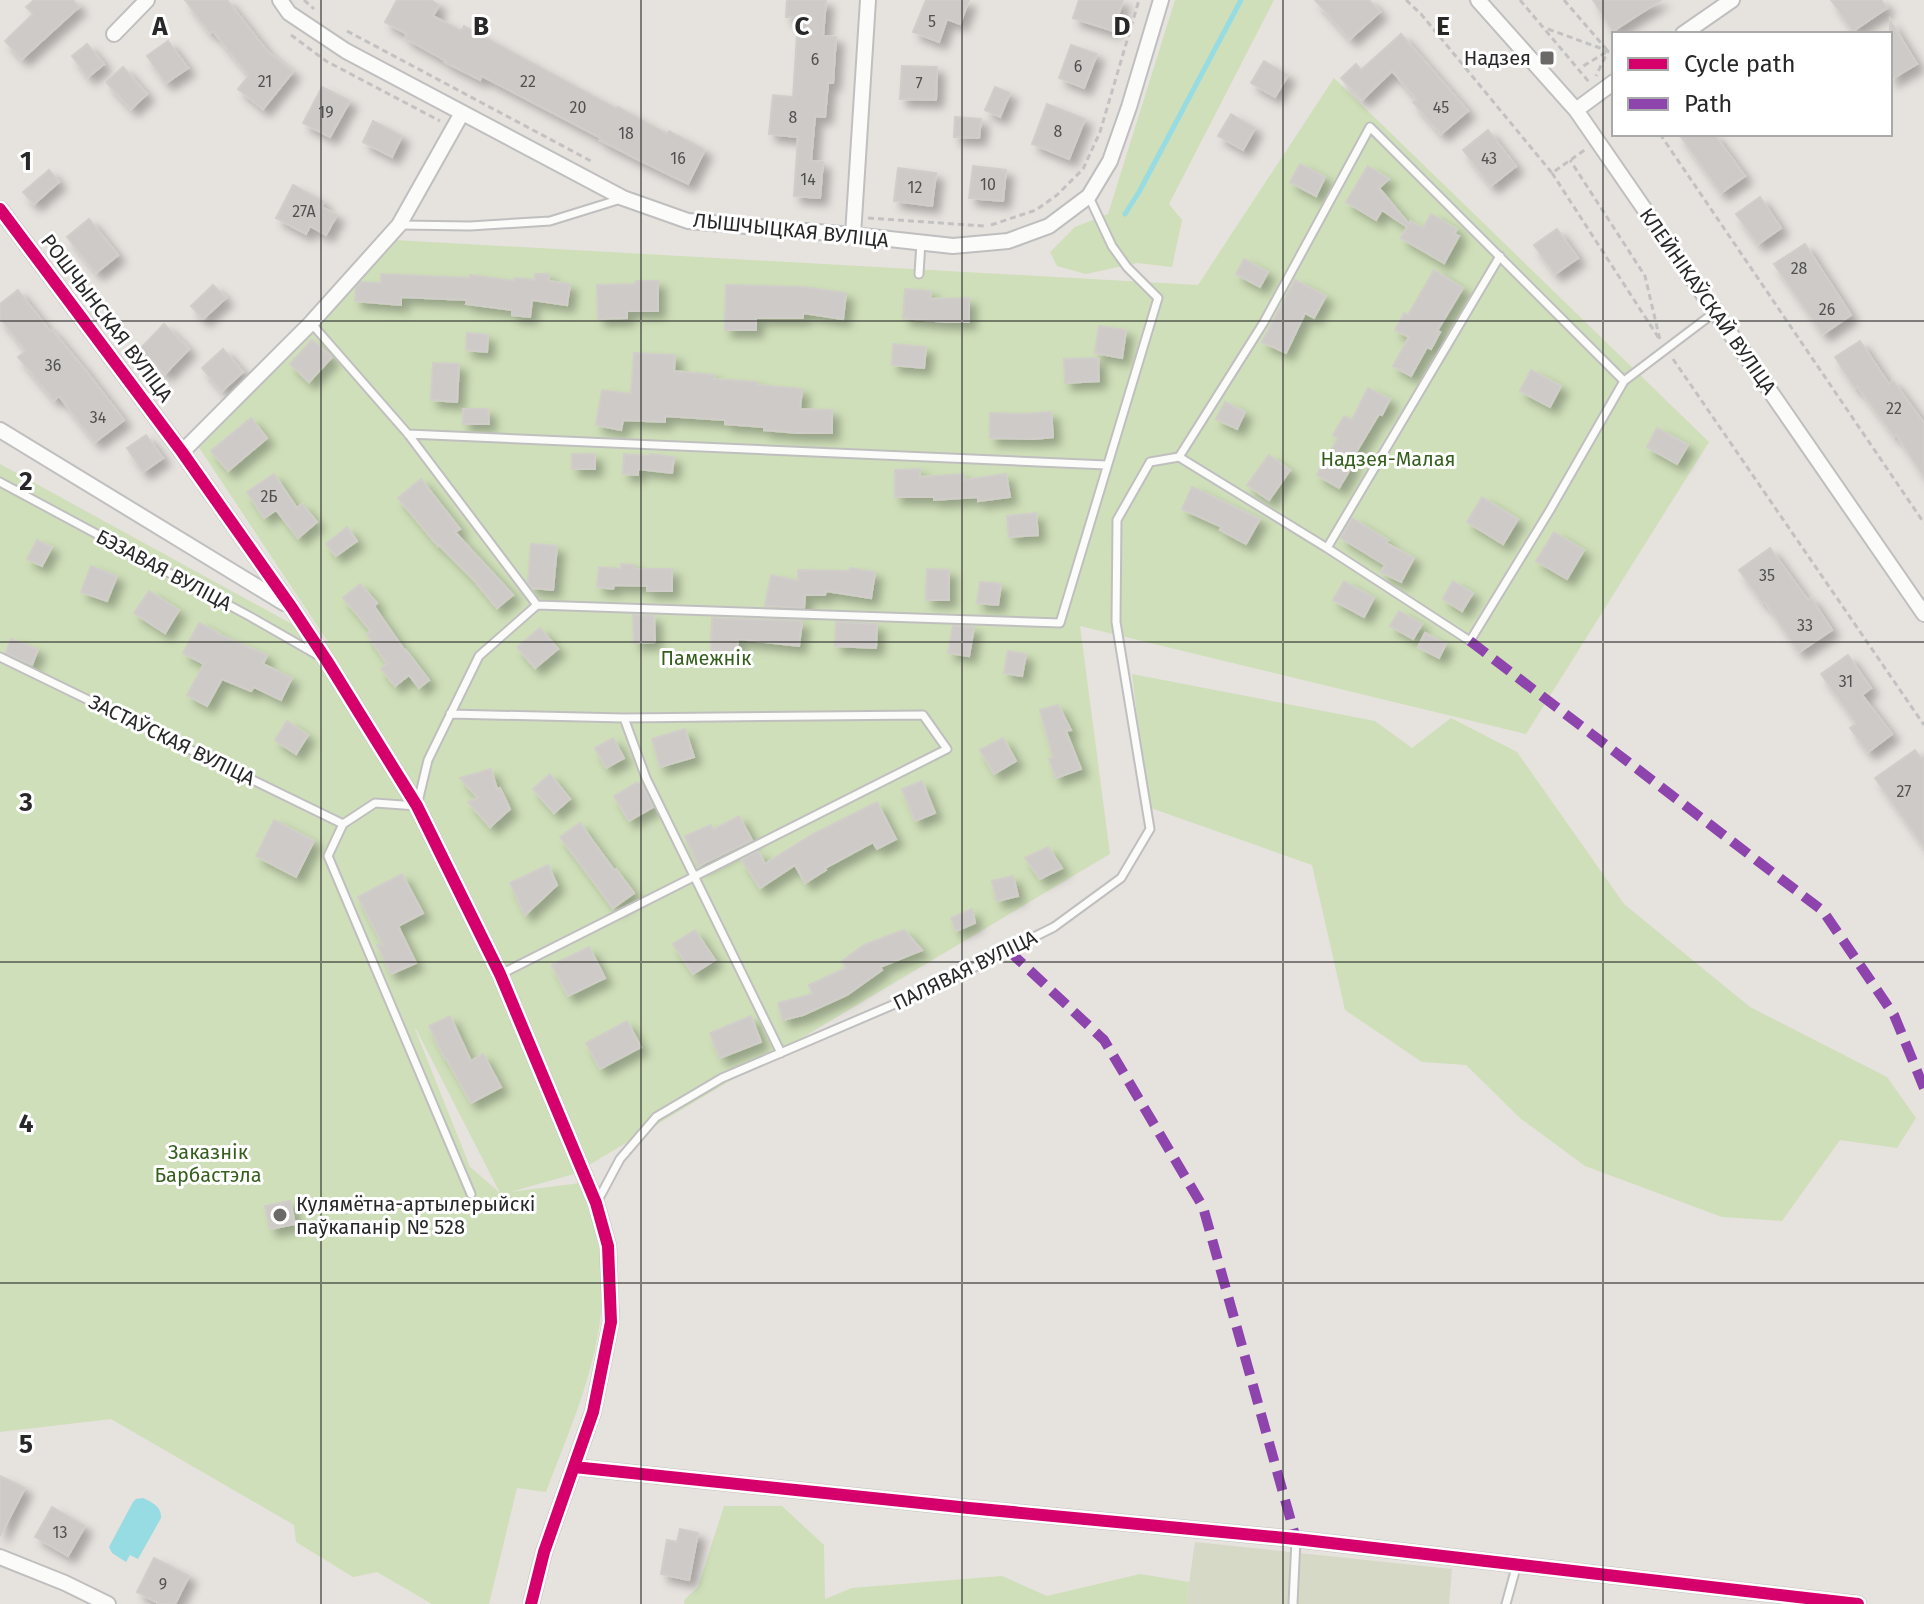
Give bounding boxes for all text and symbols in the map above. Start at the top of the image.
text: A [151,11,168,42]
text: B [473,11,489,42]
text: C [795,11,810,42]
text: D [1114,11,1131,42]
text: E [1436,11,1450,42]
house number: 5 [928,12,936,31]
legend [1612,32,1892,136]
place label: Надзея [1464,46,1531,70]
marker: Надзея [1538,49,1556,67]
house number: 6 [811,50,819,69]
text: Cycle path [1684,50,1796,78]
house number: 6 [1074,57,1082,76]
house number: 21 [258,72,272,91]
house number: 22 [520,72,536,91]
house number: 7 [915,74,923,93]
text: Path [1684,90,1732,118]
house number: 20 [570,98,586,117]
house number: 45 [1433,98,1449,117]
house number: 19 [318,103,334,122]
house number: 8 [789,108,798,127]
house number: 8 [1054,122,1063,141]
house number: 18 [618,124,634,143]
text: 1 [20,146,32,177]
house number: 16 [670,149,686,168]
house number: 43 [1481,149,1497,168]
house number: 14 [800,170,816,189]
house number: 10 [980,175,996,194]
house number: 12 [908,178,922,197]
house number: 27А [292,202,317,221]
street label: КЛЕЙНІКАЎСКАЙ ВУЛІЦА [1635,203,1782,399]
street label: ЛЫШЧЫЦКАЯ ВУЛІЦА [692,208,891,252]
street label: РОШЧЫНСКАЯ ВУЛІЦА [36,229,178,407]
house number: 28 [1791,259,1808,278]
house number: 26 [1819,300,1835,319]
house number: 36 [45,356,61,375]
house number: 22 [1886,399,1902,418]
house number: 34 [90,408,107,427]
park label: Надзея-Малая [1320,447,1456,471]
text: 2 [19,466,33,497]
house number: 2Б [260,487,278,506]
street label: БЭЗАВАЯ ВУЛІЦА [92,524,236,616]
house number: 35 [1759,566,1775,585]
house number: 33 [1797,616,1813,635]
park label: Памежнік [661,646,752,670]
house number: 31 [1839,672,1853,691]
street label: ЗАСТАЎСКАЯ ВУЛІЦА [85,689,259,791]
house number: 27 [1897,782,1911,801]
text: 3 [18,787,33,818]
street label: ПАЛЯВАЯ ВУЛІЦА [889,925,1041,1015]
text: 4 [19,1108,34,1139]
park label: Заказнік Барбастэла [154,1140,262,1187]
place label: Кулямётна-артылерыйскі паўкапанір № 528 [296,1192,535,1239]
marker: Кулямётна-артылерыйскі паўкапанір № 528 [271,1206,289,1224]
text: 5 [19,1429,33,1460]
house number: 13 [53,1523,67,1542]
house number: 9 [159,1575,167,1594]

